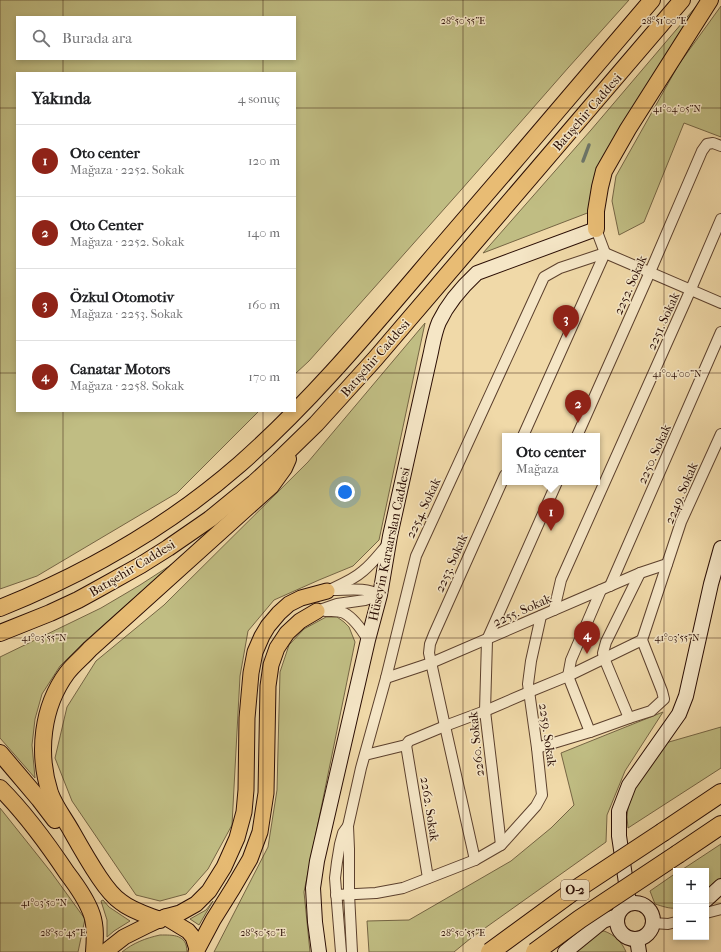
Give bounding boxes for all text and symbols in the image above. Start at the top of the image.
text: 28°50'55"E [441,15,485,27]
text: 28°51'00"E [642,15,686,27]
search box [16,16,296,60]
icon: search [30,27,52,49]
text: Burada ara [62,29,132,47]
street label: Batışehir Caddesi [549,70,626,154]
text: Yakında [32,88,91,108]
text: 4 sonuç [238,91,280,106]
text: 41°04'05"N [653,103,701,115]
text: Oto center [70,144,140,162]
text: 1 [43,153,47,168]
text: 120 m [248,153,280,168]
text: Mağaza · 2252. Sokak [70,162,184,177]
text: Oto Center [70,216,143,234]
text: 2 [42,225,48,240]
text: 140 m [247,225,280,240]
text: Mağaza · 2252. Sokak [70,234,184,249]
street label: 2252. Sokak [610,253,650,317]
text: Özkul Otomotiv [70,288,174,306]
street label: 2251. Sokak [644,290,682,352]
text: 3 [42,297,48,312]
text: 160 m [248,297,280,312]
pin: 3 [553,305,579,338]
text: Mağaza · 2253. Sokak [70,306,183,321]
street label: Batışehir Caddesi [337,316,414,400]
text: Canatar Motors [70,360,170,378]
text: 41°04'00"N [652,368,702,380]
text: 4 [41,369,49,384]
text: 170 m [248,369,280,384]
text: Mağaza · 2258. Sokak [70,378,184,393]
pin: 2 [565,390,591,423]
street label: 2250. Sokak [634,421,674,486]
popup [502,433,600,485]
text: Oto center [516,443,586,461]
street label: 2249. Sokak [661,460,701,526]
text: Mağaza [516,461,559,476]
street label: Hüseyin Karaarslan Caddesi [365,465,413,622]
street label: 2254. Sokak [402,475,444,541]
your location [335,482,355,502]
pin: 1 [538,498,564,531]
street label: 2253. Sokak [431,531,471,594]
street label: Batışehir Caddesi [86,536,178,600]
street label: 2255. Sokak [490,590,554,630]
pin: 4 [574,621,600,654]
text: 41°03'55"N [22,632,67,644]
text: 41°03'55"N [655,632,700,644]
street label: 2259. Sokak [536,702,560,768]
street label: 2260. Sokak [465,710,487,777]
street label: 2262. Sokak [418,776,443,843]
map controls [673,868,709,940]
button: + [673,868,709,904]
road number: O-2 [561,880,589,900]
text: 41°03'50"N [21,897,67,909]
button: − [673,904,709,940]
text: 28°50'45"E [40,927,86,939]
text: 28°50'50"E [240,927,286,939]
text: 28°50'55"E [441,927,485,939]

